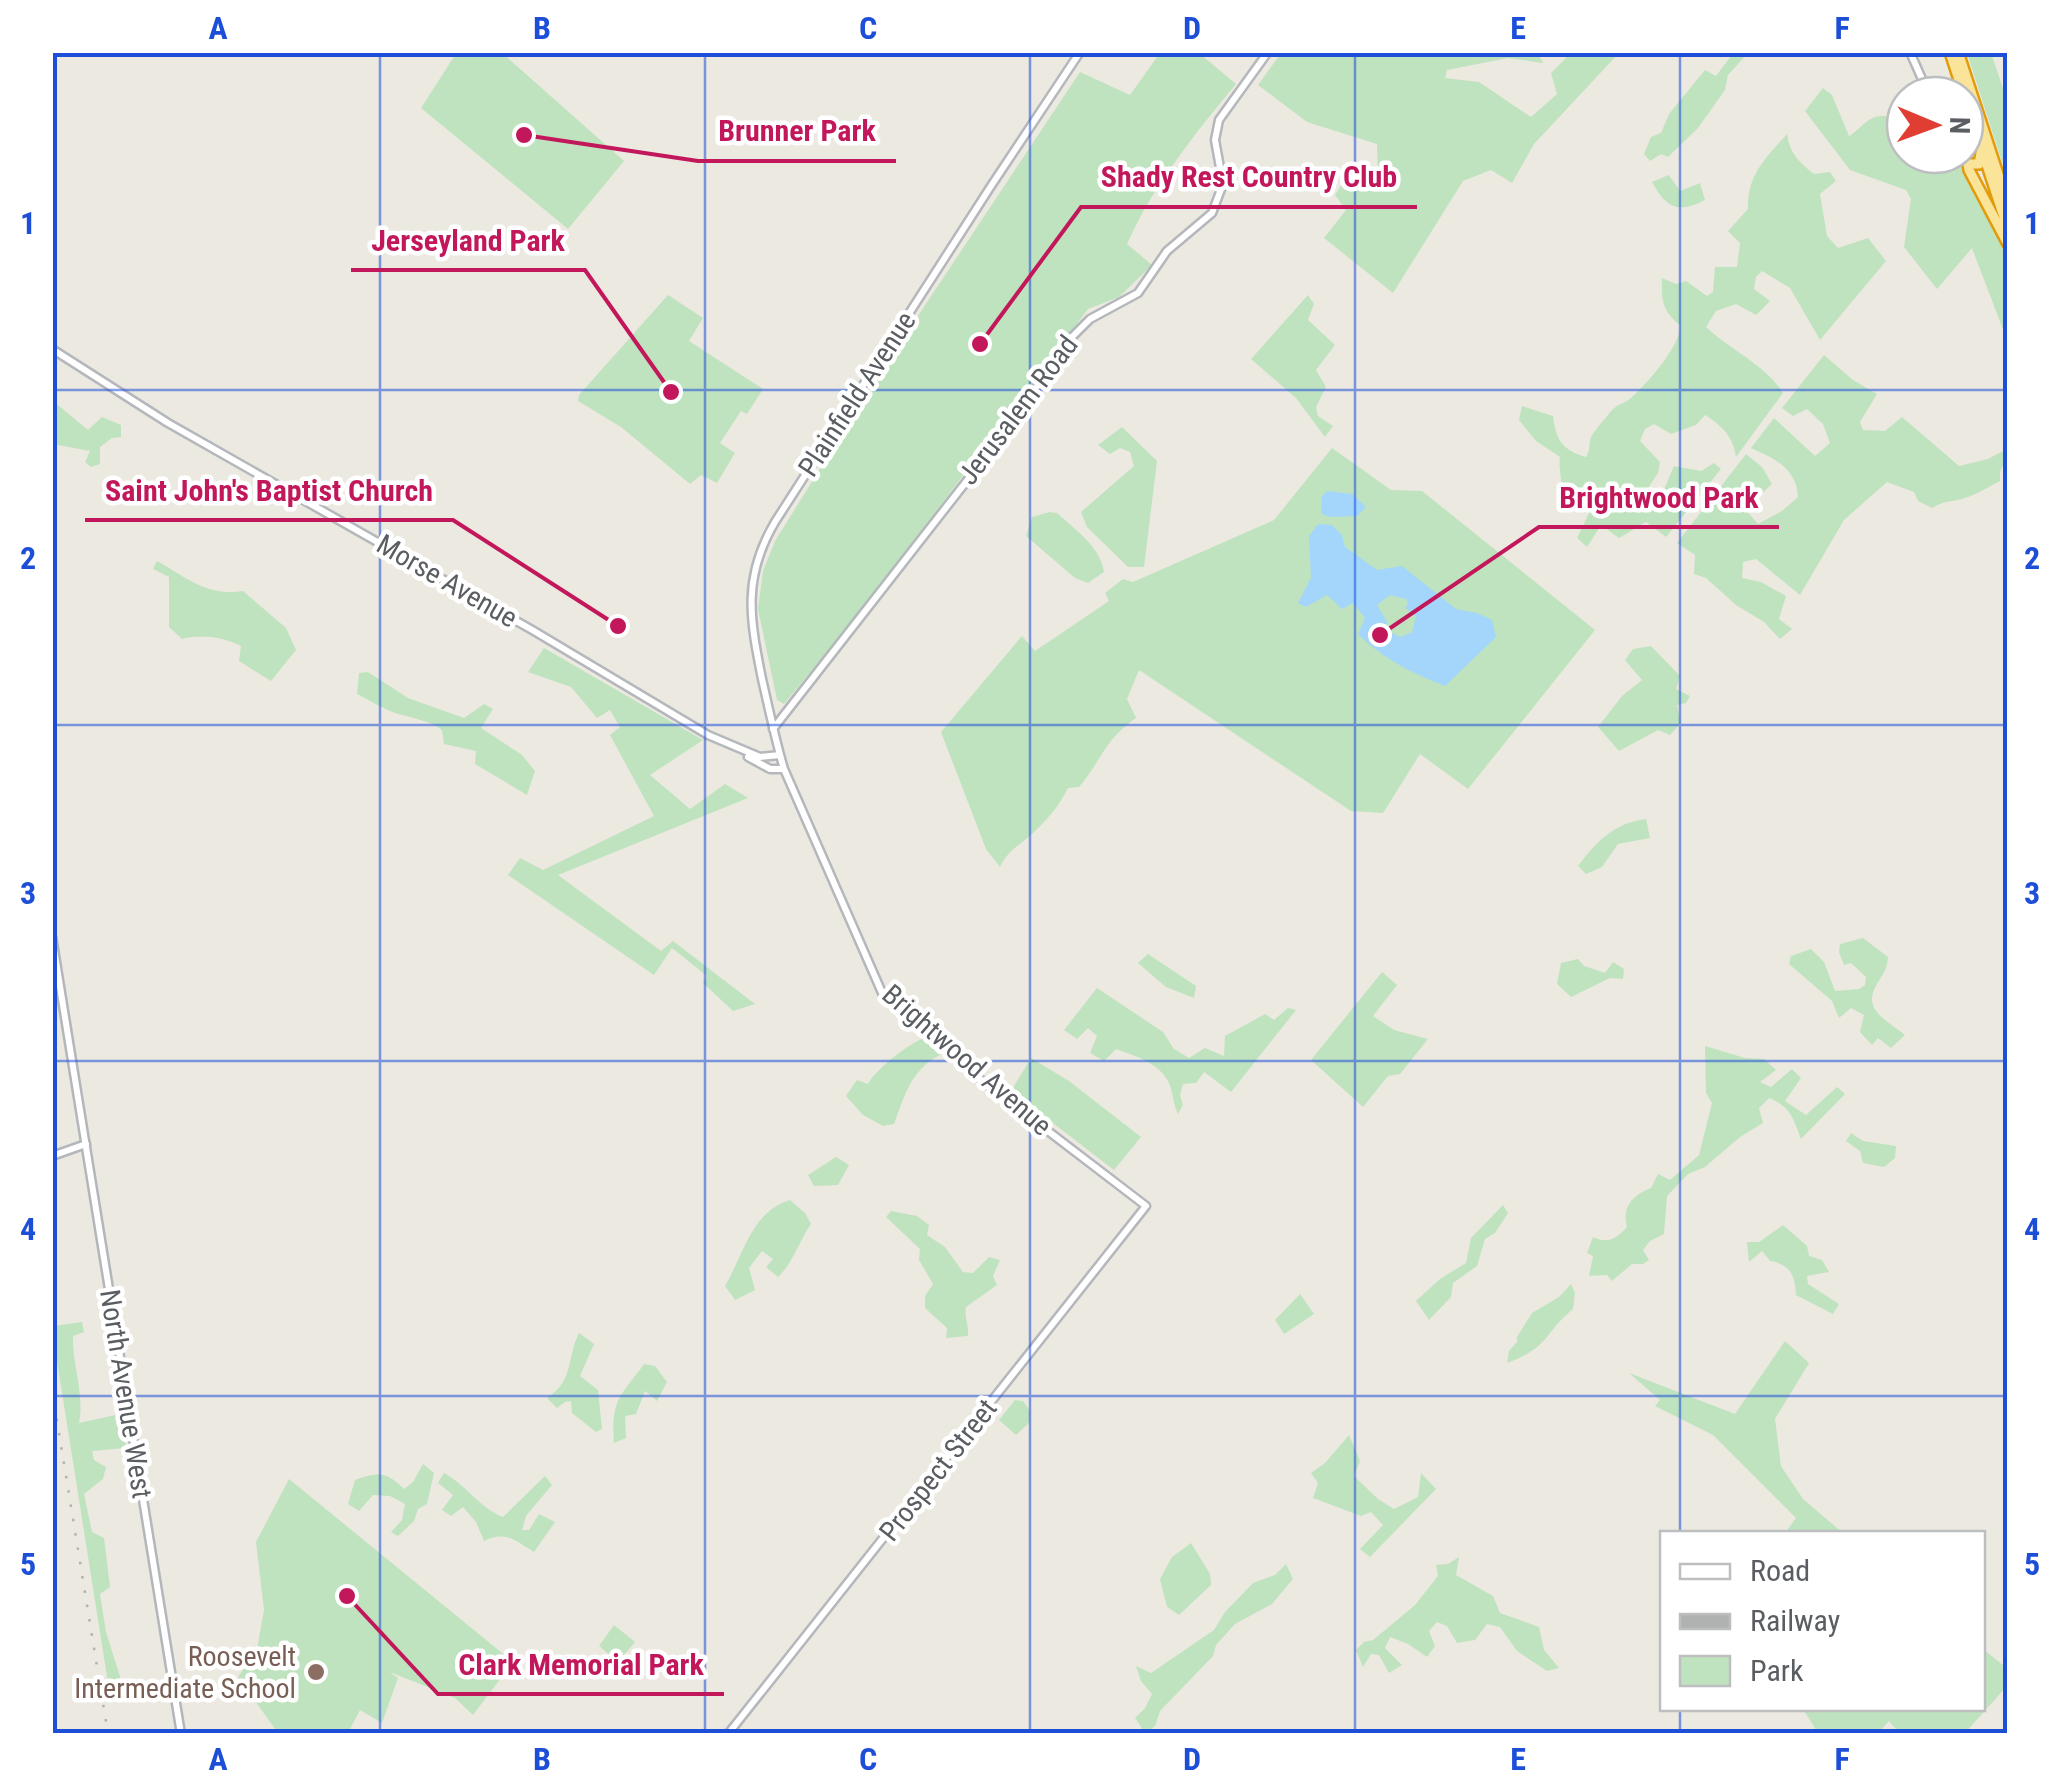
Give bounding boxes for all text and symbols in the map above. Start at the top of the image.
text: A [208,9,228,47]
text: B [533,9,551,47]
text: C [859,9,877,47]
text: D [1183,9,1201,47]
text: E [1510,9,1526,47]
text: F [1834,9,1850,47]
north arrow [1885,75,1985,175]
callout: Brunner Park [698,101,896,161]
text: Brunner Park [718,113,876,148]
text: N [1943,117,1976,134]
callout: Shady Rest Country Club [1081,147,1417,207]
text: Shady Rest Country Club [1101,159,1397,194]
text: 1 [20,204,36,242]
text: 1 [2024,204,2040,242]
callout: Jerseyland Park [351,210,585,270]
text: Jerseyland Park [371,223,565,258]
street label: Plainfield Avenue [792,306,922,482]
street label: Jerusalem Road [951,329,1085,491]
callout: Saint John's Baptist Church [85,460,453,520]
callout: Brightwood Park [1539,467,1779,527]
text: Saint John's Baptist Church [105,473,433,508]
text: Brightwood Park [1559,480,1759,515]
street label: Morse Avenue [371,528,523,634]
text: 2 [20,539,36,577]
text: 2 [2024,539,2040,577]
text: 3 [20,874,36,912]
text: 3 [2024,874,2040,912]
street label: Brightwood Avenue [876,978,1058,1142]
text: 4 [20,1210,36,1248]
text: 4 [2024,1210,2040,1248]
street label: North Avenue West [93,1287,159,1501]
street label: Prospect Street [872,1393,1004,1547]
legend [1660,1531,1985,1711]
text: 5 [20,1545,36,1583]
text: 5 [2024,1545,2040,1583]
text: Road [1750,1553,1810,1588]
text: Railway [1750,1603,1840,1638]
callout: Clark Memorial Park [438,1634,724,1694]
place label: Roosevelt Intermediate School [74,1640,296,1705]
text: Clark Memorial Park [458,1647,704,1682]
text: Park [1750,1653,1804,1688]
marker: Roosevelt Intermediate School [305,1661,327,1683]
text: A [208,1740,228,1778]
text: B [533,1740,551,1778]
text: C [859,1740,877,1778]
text: D [1183,1740,1201,1778]
text: E [1510,1740,1526,1778]
text: F [1834,1740,1850,1778]

